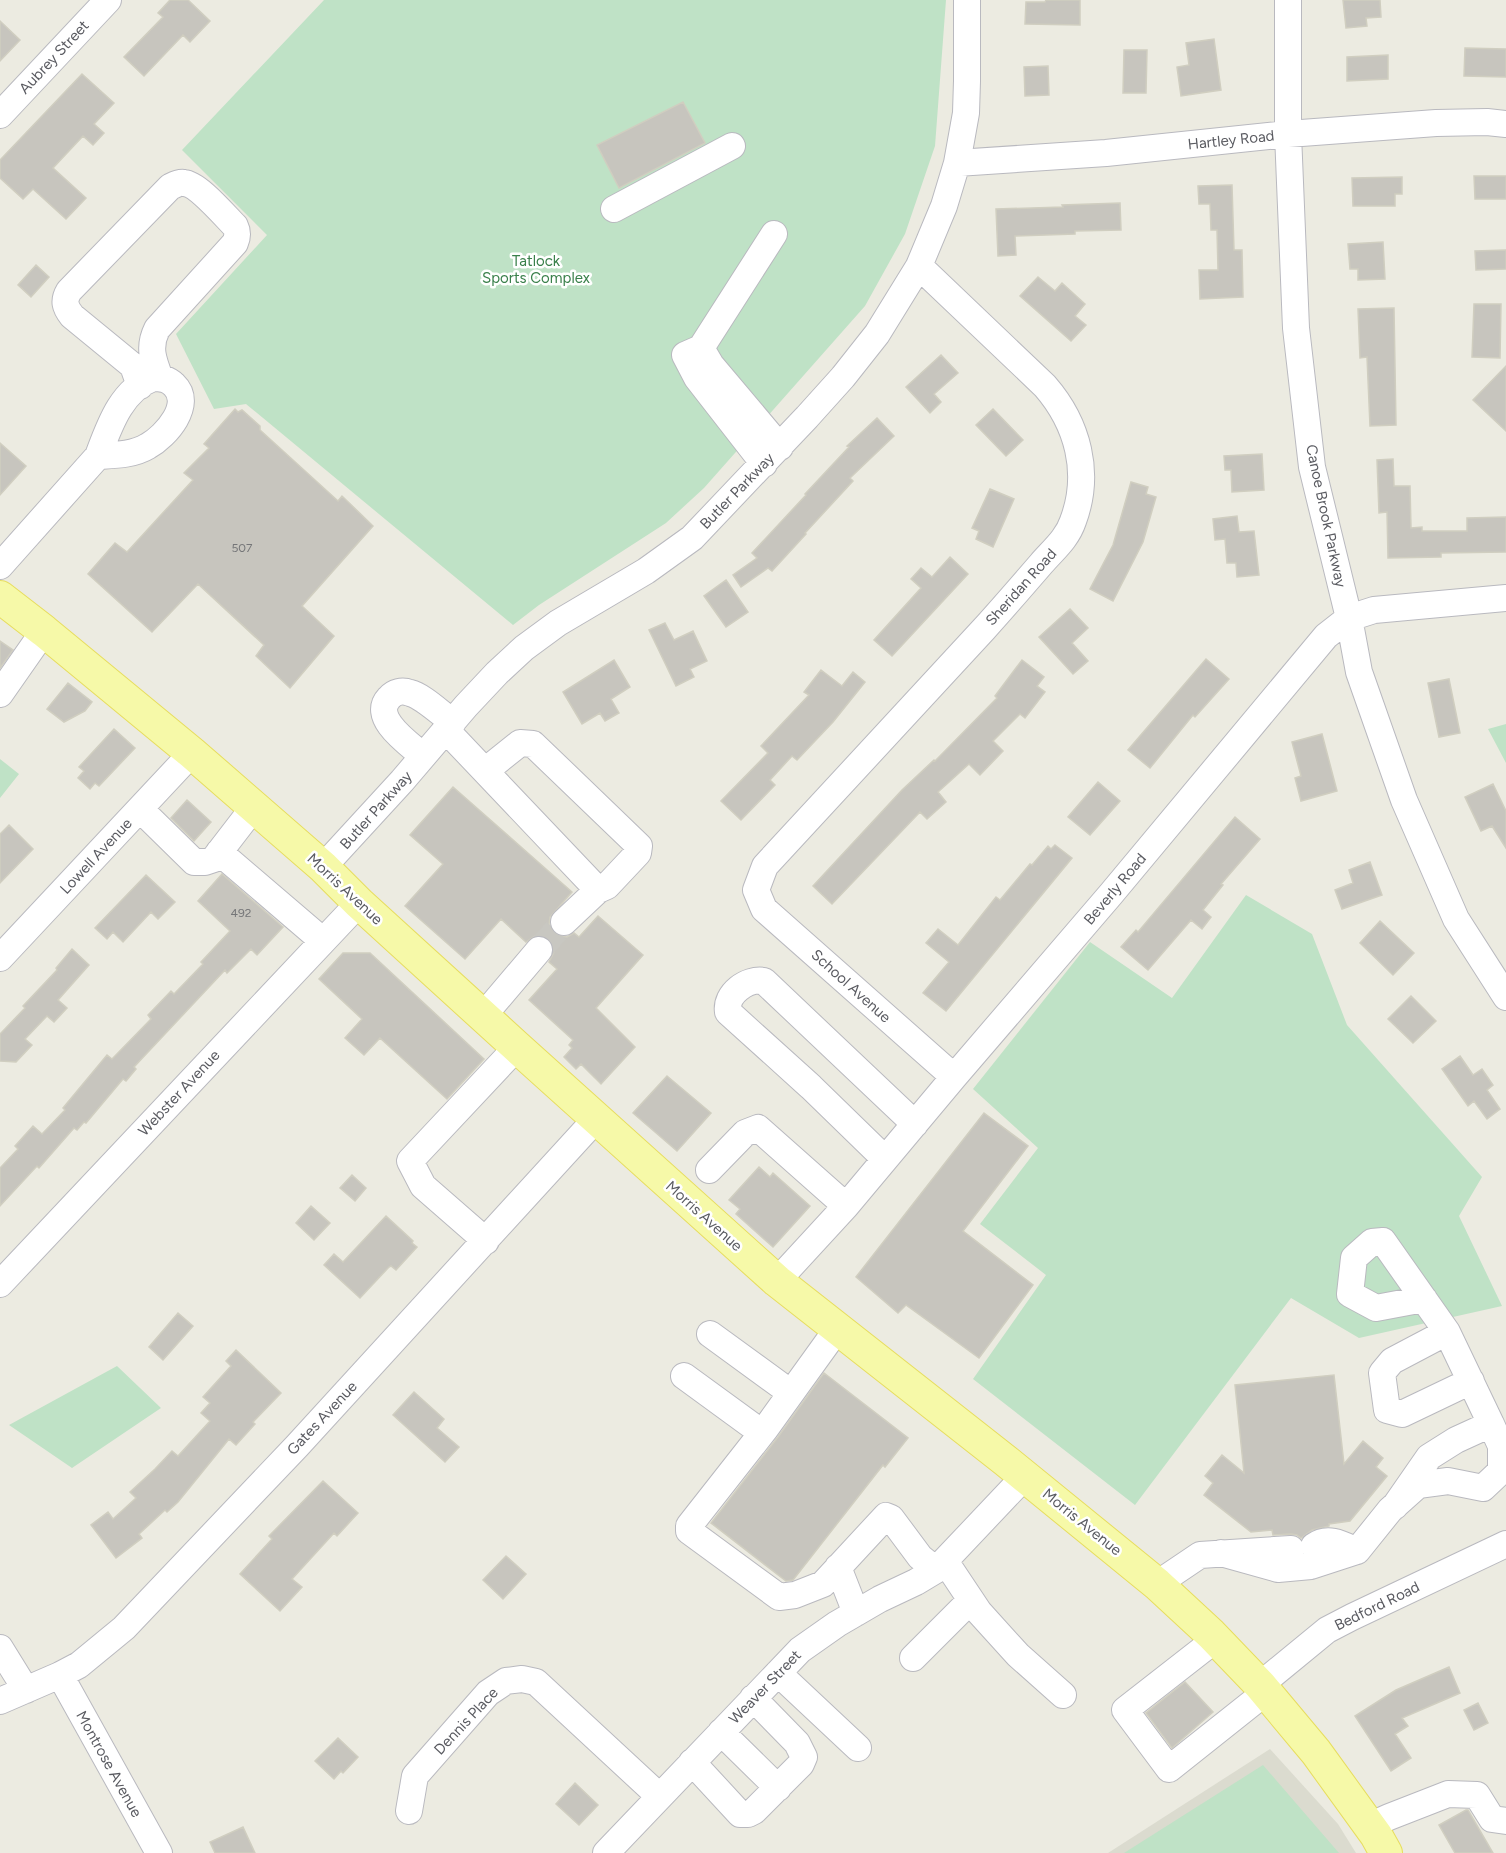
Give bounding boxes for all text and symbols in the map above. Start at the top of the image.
street label: Aubrey Street [15,16,93,98]
street label: Hartley Road [1187,126,1275,154]
park label: Tatlock Sports Complex [482,252,590,287]
street label: Canoe Brook Parkway [1302,443,1350,589]
street label: Butler Parkway [696,449,778,533]
house number: 507 [231,541,253,555]
street label: Sheridan Road [982,545,1060,629]
street label: Butler Parkway [336,767,416,853]
street label: Lowell Avenue [56,814,136,898]
street label: Morris Avenue [304,850,386,928]
street label: Beverly Road [1080,850,1150,928]
house number: 492 [231,906,251,920]
street label: School Avenue [808,946,894,1026]
street label: Webster Avenue [135,1046,223,1140]
street label: Morris Avenue [662,1177,746,1255]
street label: Gates Avenue [283,1377,361,1459]
street label: Morris Avenue [1039,1485,1125,1559]
street label: Bedford Road [1332,1578,1422,1634]
street label: Weaver Street [725,1646,805,1728]
street label: Dennis Place [430,1684,502,1758]
street label: Montrose Avenue [72,1708,146,1820]

